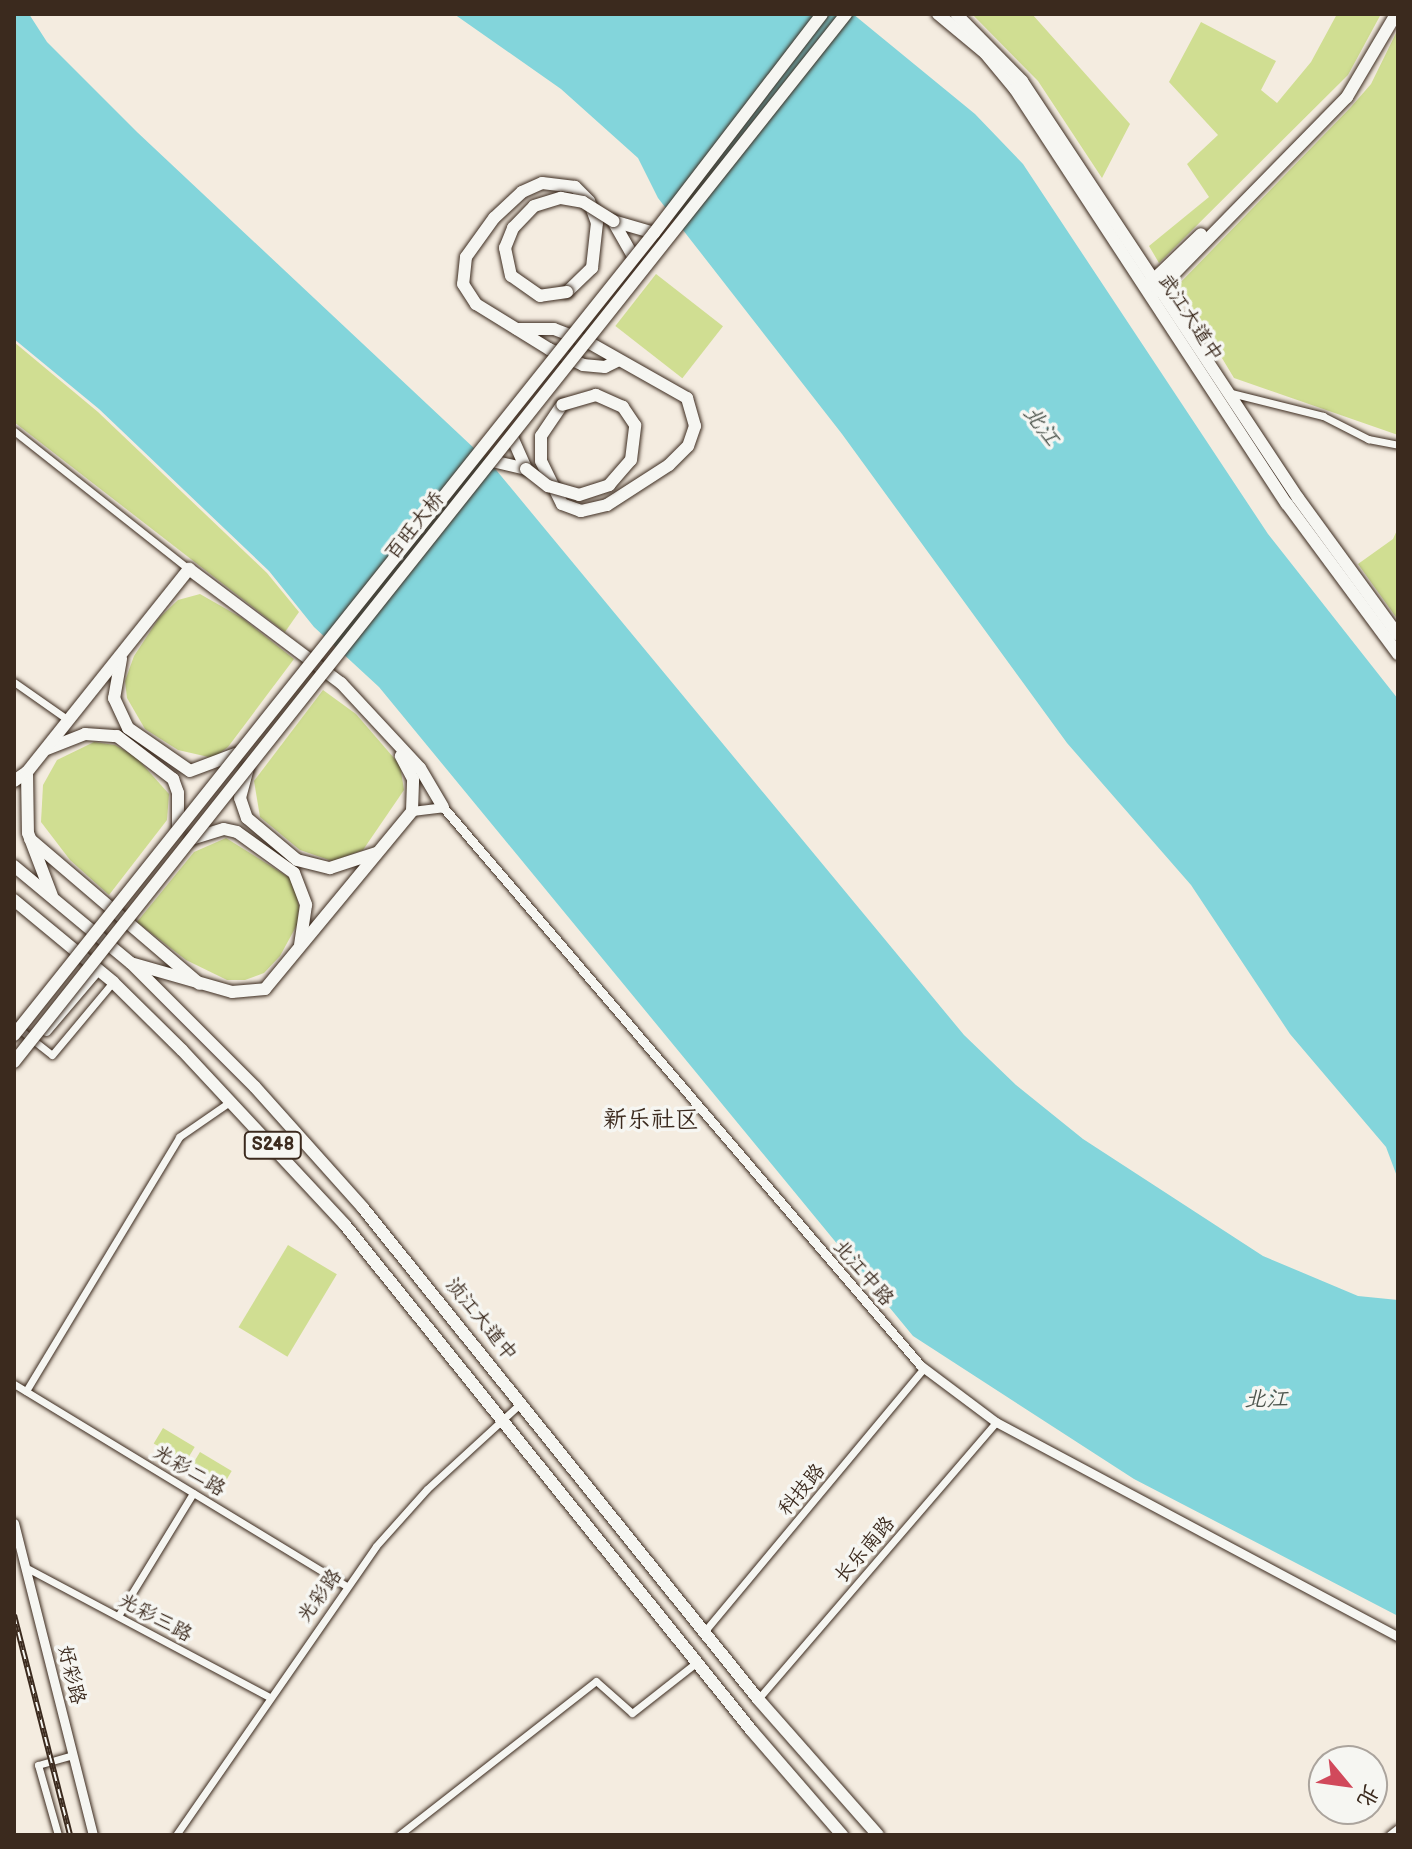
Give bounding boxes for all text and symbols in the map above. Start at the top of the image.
street label: 武江大道中 [1153,270,1227,366]
water label: 北江 [1017,400,1065,452]
street label: 百旺大桥 [381,487,449,565]
district label: 新乐社区 [603,1106,699,1134]
road number: S248 [243,1131,303,1159]
street label: 北江中路 [828,1235,898,1311]
street label: 浈江大道中 [440,1274,522,1366]
water label: 北江 [1244,1387,1288,1413]
street label: 光彩二路 [149,1440,229,1502]
street label: 科技路 [774,1459,830,1521]
street label: 长乐南路 [830,1512,900,1588]
street label: 光彩路 [293,1565,347,1627]
street label: 光彩三路 [114,1589,196,1647]
street label: 好彩路 [52,1643,90,1707]
north arrow [1308,1745,1388,1825]
text: 北 [1351,1780,1385,1812]

